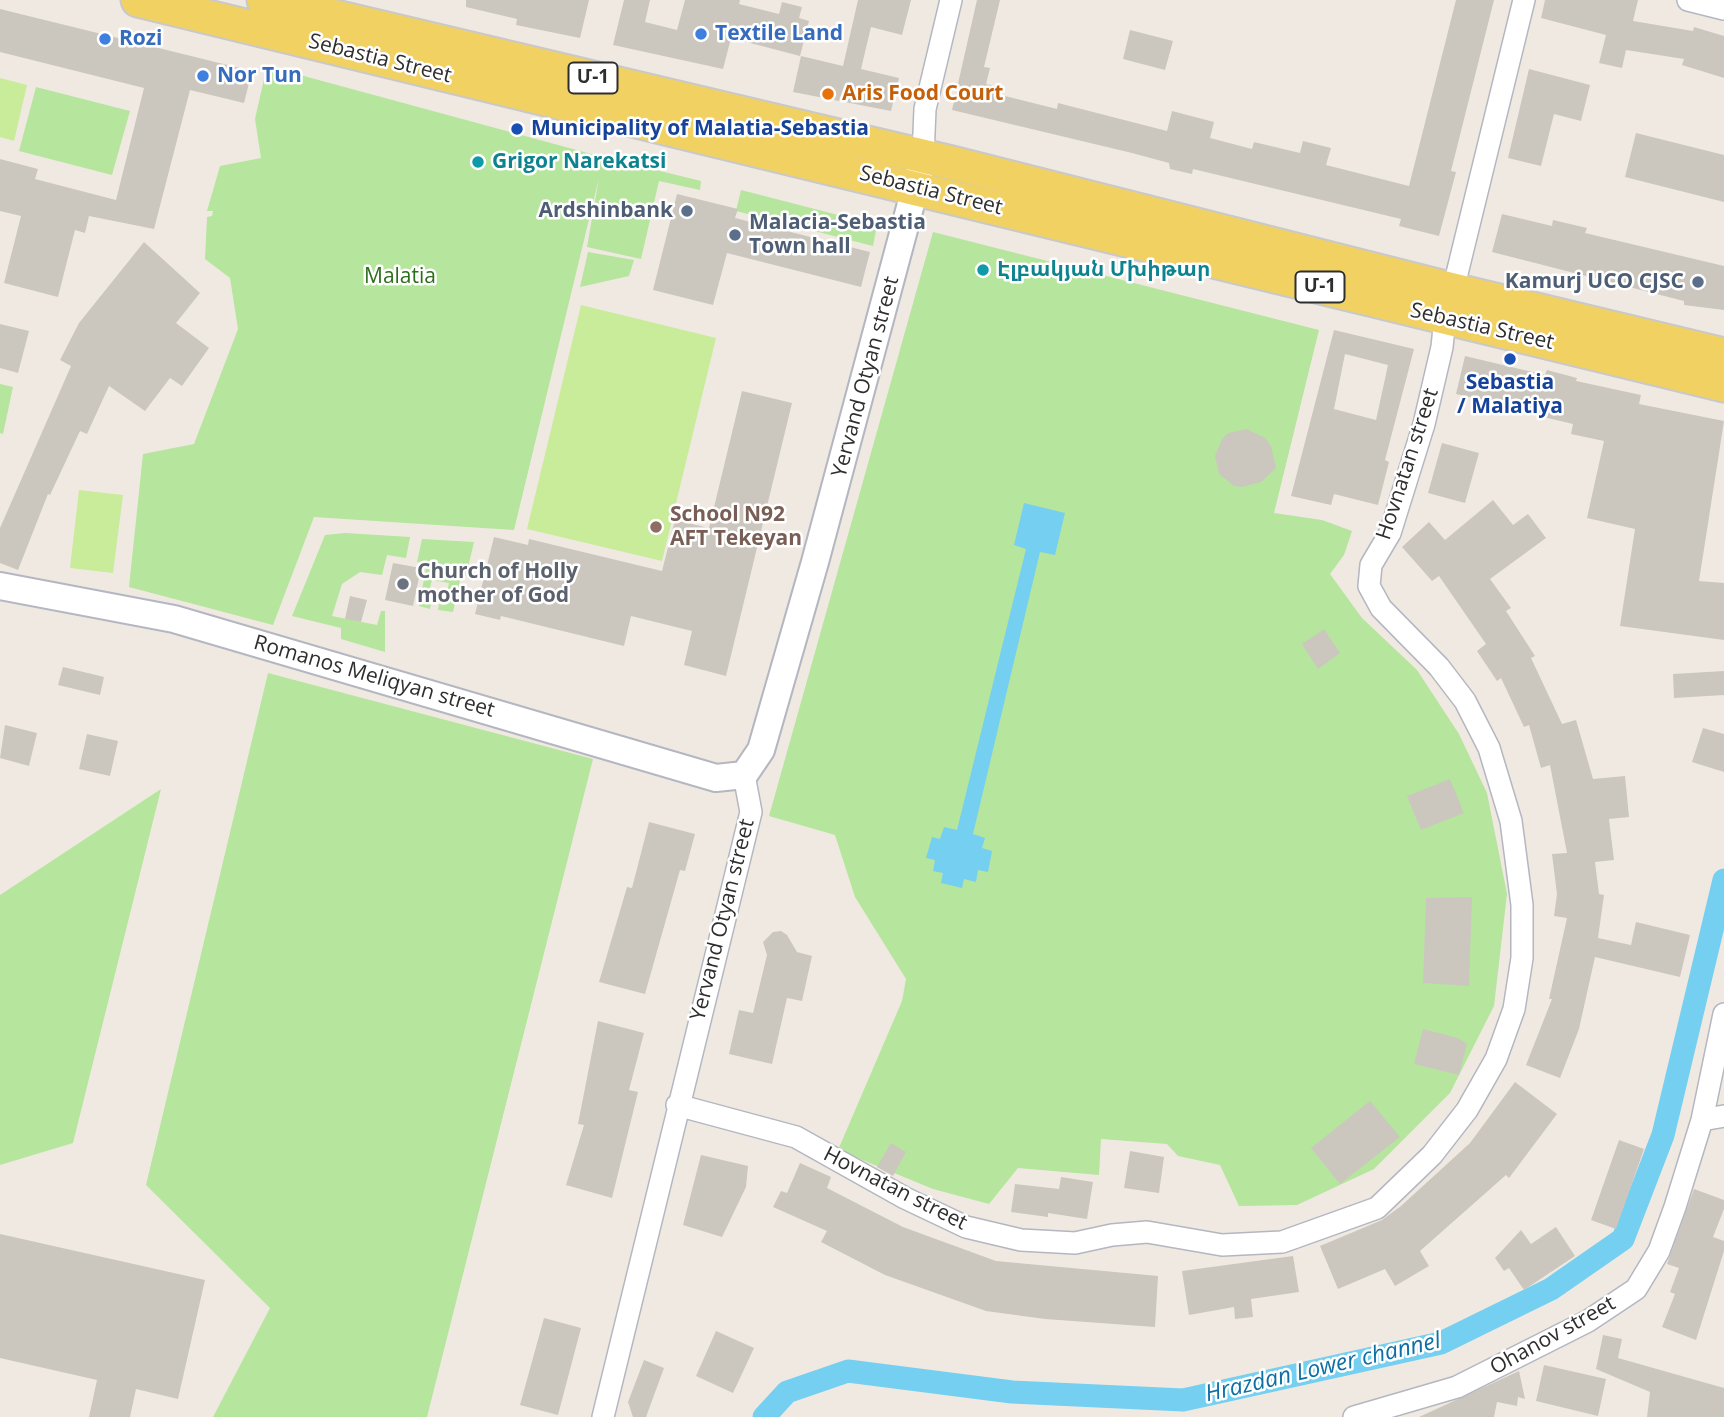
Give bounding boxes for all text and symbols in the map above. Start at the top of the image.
place label: Textile Land [715,21,843,47]
place label: Rozi [119,26,163,52]
marker: Textile Land [693,26,709,42]
street label: Sebastia Street [306,29,454,89]
marker: Rozi [97,31,113,47]
road number: Մ-1 [568,62,618,94]
place label: Nor Tun [217,63,302,89]
marker: Nor Tun [195,68,211,84]
place label: Aris Food Court [842,81,1003,107]
marker: Aris Food Court [820,86,836,102]
place label: Municipality of Malatia-Sebastia [531,116,869,142]
marker: Municipality of Malatia-Sebastia [509,121,525,137]
place label: Grigor Narekatsi [492,149,666,175]
marker: Grigor Narekatsi [470,154,486,170]
street label: Sebastia Street [857,161,1005,221]
place label: Ardshinbank [538,198,673,224]
marker: Ardshinbank [679,203,695,219]
place label: Malacia-Sebastia Town hall [749,210,926,260]
marker: Malacia-Sebastia Town hall [727,227,743,243]
place label: Էլբակյան Մխիթար [997,257,1210,283]
marker: Էլբակյան Մխիթար [975,262,991,278]
park label: Malatia [364,264,436,290]
place label: Kamurj UCO CJSC [1505,269,1684,295]
road number: Մ-1 [1296,272,1344,302]
street label: Yervand Otyan street [827,274,905,480]
marker: Kamurj UCO CJSC [1690,274,1706,290]
street label: Sebastia Street [1408,298,1556,356]
marker: Sebastia / Malatiya [1502,351,1518,367]
place label: Sebastia / Malatiya [1457,370,1563,420]
street label: Hovnatan street [1372,385,1444,543]
place label: School N92 AFT Tekeyan [670,502,802,552]
marker: School N92 AFT Tekeyan [648,519,664,535]
place label: Church of Holly mother of God [417,559,578,609]
marker: Church of Holly mother of God [395,576,411,592]
street label: Romanos Meliqyan street [251,631,497,723]
street label: Yervand Otyan street [686,817,760,1023]
street label: Hovnatan street [819,1142,971,1236]
street label: Ohanov street [1486,1291,1620,1381]
water label: Hrazdan Lower channel [1203,1327,1443,1409]

